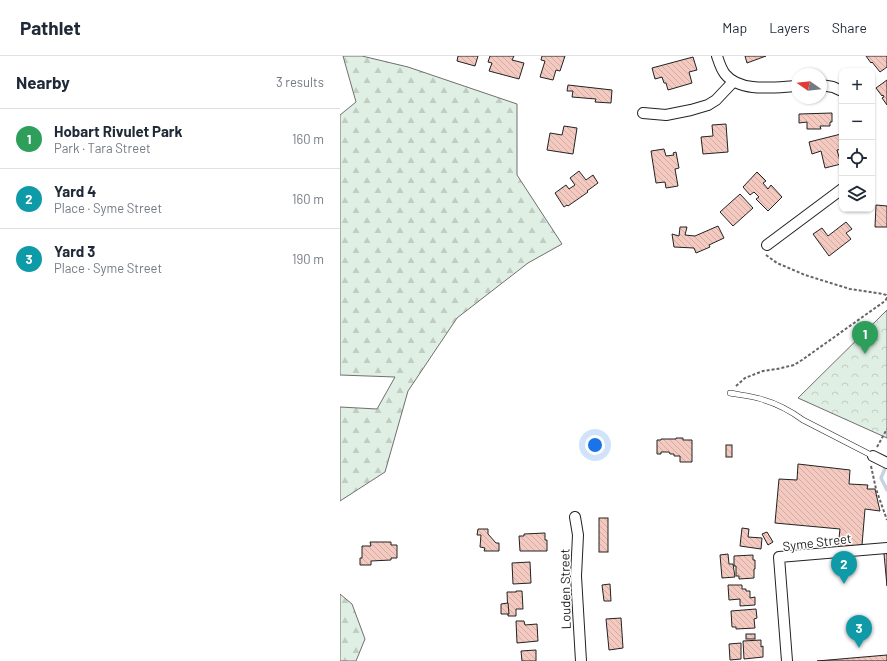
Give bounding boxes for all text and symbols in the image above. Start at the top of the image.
text: Pathlet [20,16,81,39]
text: Map [722,19,747,36]
text: Layers [769,19,810,36]
text: Share [832,19,867,36]
north arrow [791,68,827,104]
map controls [839,68,875,212]
button: + [839,68,875,104]
text: Nearby [16,72,70,92]
text: 3 results [276,74,324,90]
button: − [839,104,875,140]
text: Hobart Rivulet Park [54,122,183,140]
text: 1 [27,131,31,147]
text: 160 m [292,131,324,147]
text: Park · Tara Street [54,140,151,156]
button: locate [839,140,875,176]
button: layers [839,176,875,212]
text: Yard 4 [54,182,96,200]
text: 2 [25,191,33,207]
text: 160 m [292,191,324,207]
text: Place · Syme Street [54,200,162,216]
text: Yard 3 [54,242,95,260]
text: 3 [25,251,33,267]
text: 190 m [292,251,324,267]
text: Place · Syme Street [54,260,162,276]
pin: 1 [852,321,878,354]
your location [585,435,605,455]
street label: Syme Street [782,530,852,554]
street label: Louden Street [556,549,574,629]
pin: 2 [831,551,857,584]
pin: 3 [846,615,872,648]

